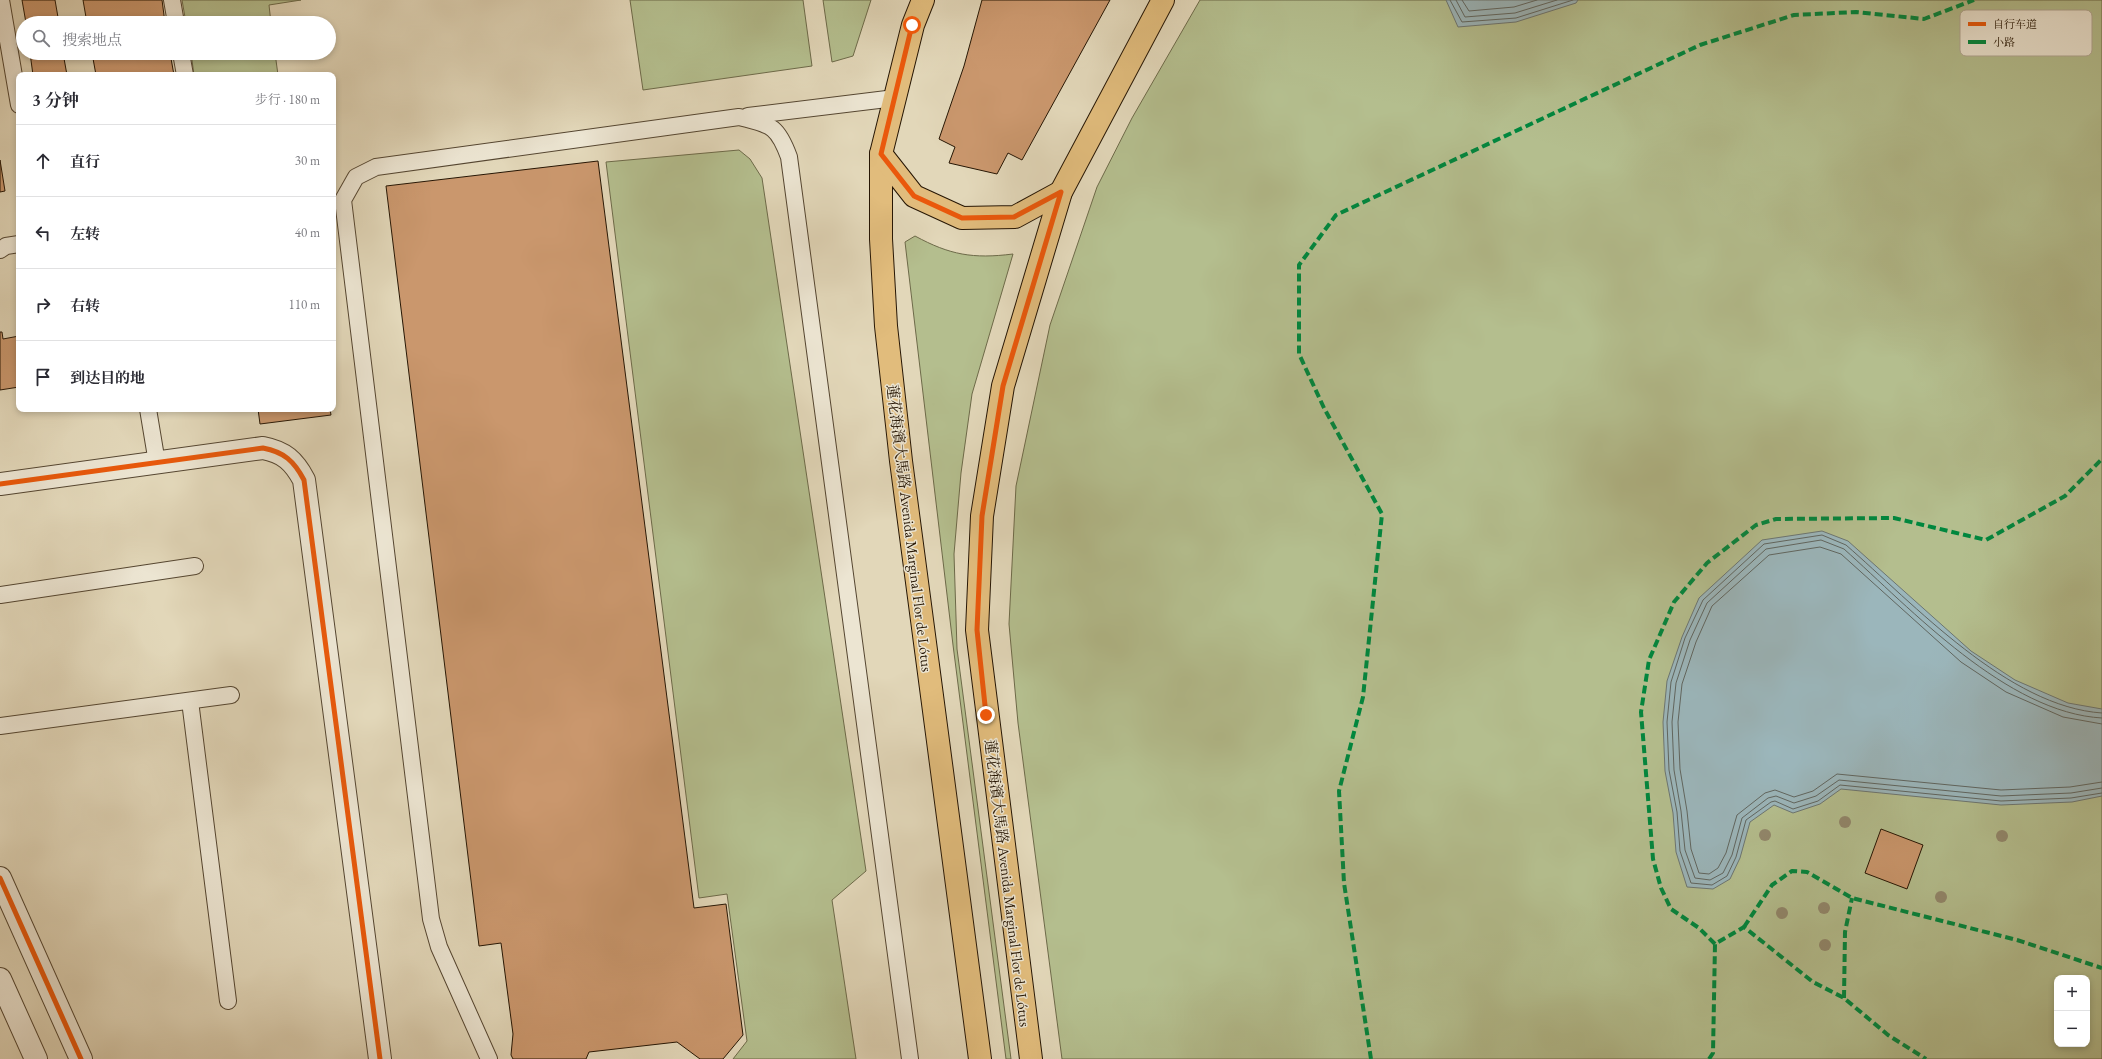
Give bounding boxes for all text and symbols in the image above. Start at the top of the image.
legend [1960,10,2092,56]
search box [16,16,336,60]
route start [903,16,921,34]
text: 自行车道 [1993,17,2037,31]
icon: search [30,27,52,49]
text: 搜索地点 [62,30,122,49]
text: 小路 [1993,35,2015,49]
text: 3 分钟 [32,89,79,111]
text: 步行 · 180 m [255,91,320,108]
icon: ahead [32,150,54,172]
text: 直行 [70,152,100,171]
text: 30 m [295,152,320,169]
icon: left [32,222,54,244]
text: 左转 [70,224,100,243]
text: 40 m [295,224,320,241]
icon: right [32,294,54,316]
text: 右转 [70,296,100,315]
text: 110 m [289,296,320,313]
icon: arrive [32,366,54,388]
text: 到达目的地 [70,368,145,387]
street label: 蓮花海濱大馬路 Avenida Marginal Flor de Lótus [883,383,937,673]
route end [977,706,995,724]
street label: 蓮花海濱大馬路 Avenida Marginal Flor de Lótus [981,738,1035,1028]
map controls [2054,975,2090,1047]
button: + [2054,975,2090,1011]
button: − [2054,1011,2090,1047]

